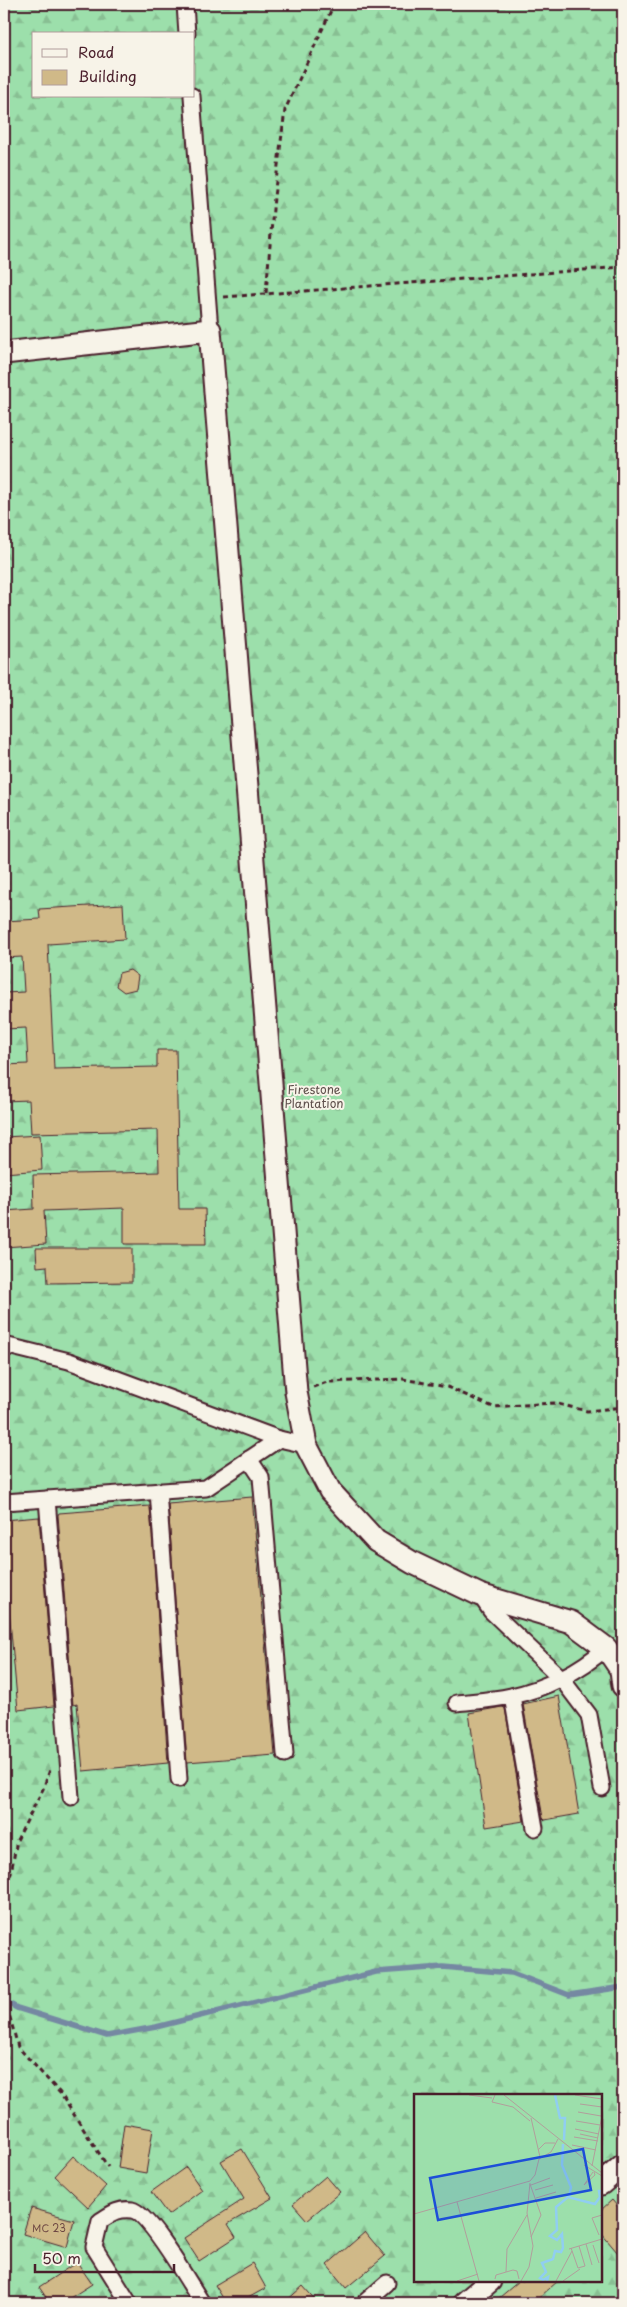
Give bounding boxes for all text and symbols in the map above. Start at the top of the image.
legend [32,32,195,98]
text: Road [78,40,114,63]
text: Building [78,64,137,87]
park label: Firestone Plantation [284,1080,344,1112]
inset map [414,2094,602,2282]
house number: MC 23 [32,2220,66,2235]
scale bar [35,2242,174,2274]
text: 50 m [42,2246,81,2269]

